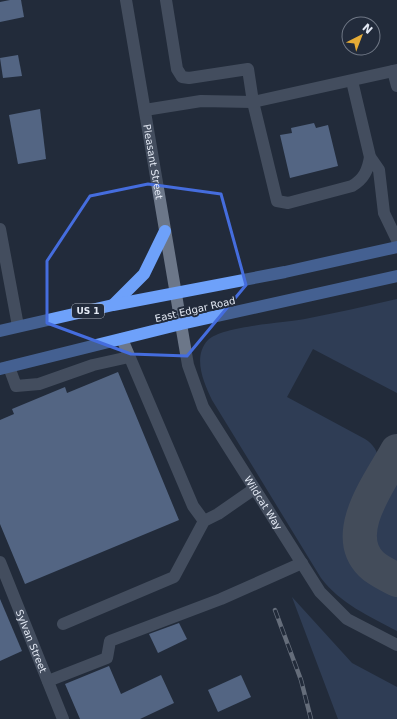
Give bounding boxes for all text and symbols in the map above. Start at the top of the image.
north arrow [341,16,381,56]
text: N [360,21,375,37]
street label: Pleasant Street [141,123,165,200]
street label: East Edgar Road [154,295,236,324]
road number: US 1 [72,304,104,318]
street label: Wildcat Way [242,474,284,532]
street label: Sylvan Street [14,608,49,674]

